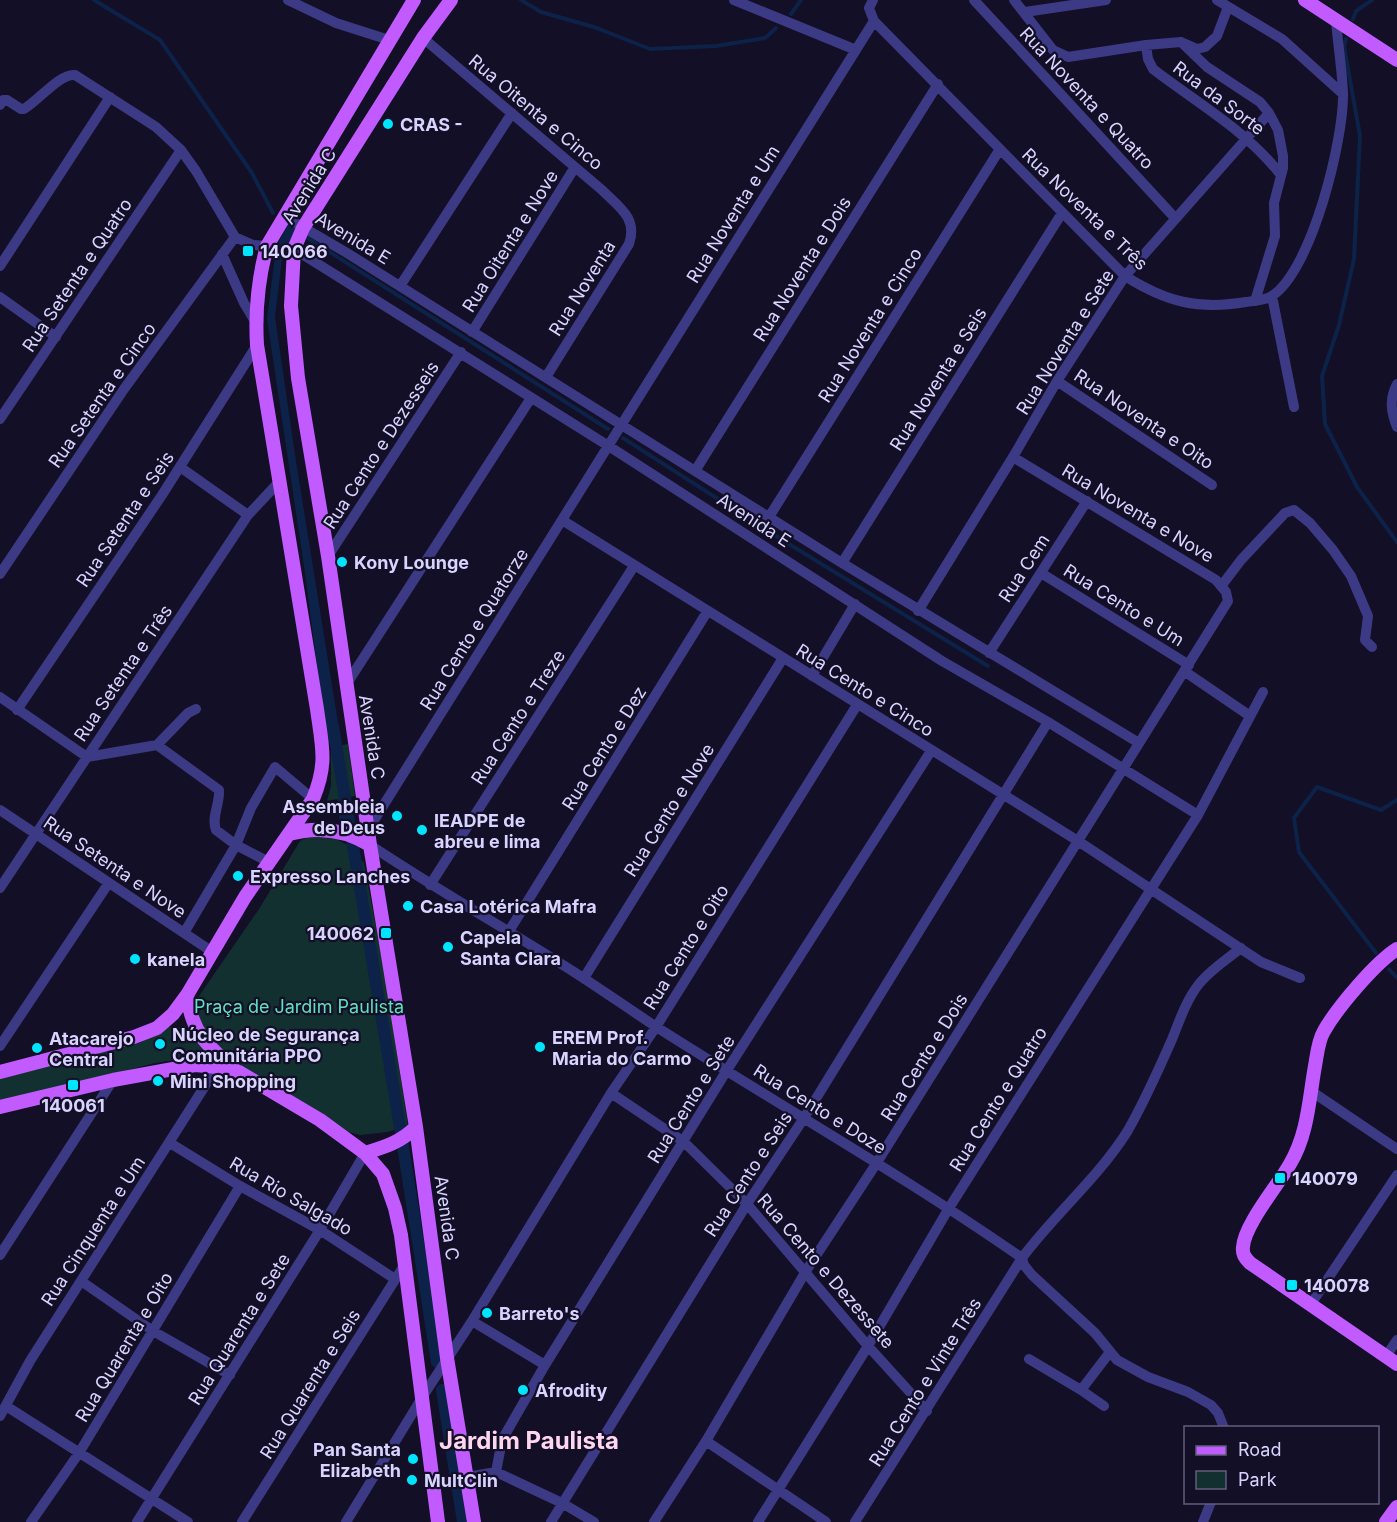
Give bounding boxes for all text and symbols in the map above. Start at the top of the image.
street label: Rua Noventa e Quatro [1016,23,1158,173]
street label: Rua Oitenta e Cinco [465,50,607,174]
street label: Rua da Sorte [1169,57,1269,139]
place label: CRAS - [400,114,463,135]
marker: CRAS - [381,117,395,131]
street label: Rua Noventa e Um [682,141,784,287]
street label: Avenida C [277,144,341,228]
street label: Rua Noventa e Três [1018,144,1152,274]
street label: Rua Oitenta e Nove [458,166,562,316]
street label: Rua Noventa e Dois [749,193,855,345]
street label: Rua Setenta e Quatro [18,194,136,356]
street label: Avenida E [312,208,394,268]
street label: Rua Noventa [544,236,620,340]
place label: 140066 [260,241,328,262]
marker: 140066 [241,244,255,258]
street label: Rua Noventa e Cinco [814,244,926,406]
street label: Rua Noventa e Sete [1012,266,1118,418]
street label: Rua Noventa e Seis [885,304,991,454]
street label: Rua Setenta e Cinco [44,318,160,472]
street label: Rua Cento e Dezesseis [319,357,443,533]
street label: Rua Noventa e Oito [1070,365,1218,473]
street label: Rua Setenta e Seis [72,447,178,591]
street label: Rua Noventa e Nove [1058,459,1218,567]
street label: Avenida E [713,488,795,552]
street label: Rua Cem [994,530,1054,606]
street label: Rua Cento e Quatorze [416,544,532,714]
place label: Kony Lounge [354,552,469,573]
marker: Kony Lounge [335,555,349,569]
street label: Rua Cento e Um [1060,560,1188,650]
street label: Rua Setenta e Três [70,601,176,745]
street label: Rua Cento e Cinco [792,639,938,741]
street label: Rua Cento e Treze [467,646,569,788]
street label: Rua Cento e Dez [557,682,651,814]
street label: Avenida C [355,693,389,781]
street label: Rua Cento e Nove [620,740,718,880]
place label: Assembleia de Deus [282,796,385,838]
marker: Assembleia de Deus [390,809,404,823]
place label: IEADPE de abreu e lima [434,810,541,852]
street label: Rua Setenta e Nove [40,812,190,922]
marker: IEADPE de abreu e lima [415,823,429,837]
place label: Expresso Lanches [250,866,410,887]
marker: Expresso Lanches [231,869,245,883]
street label: Rua Cento e Oito [639,881,733,1013]
place label: Casa Lotérica Mafra [420,896,597,917]
marker: Casa Lotérica Mafra [401,899,415,913]
place label: 140062 [307,923,374,944]
marker: 140062 [379,926,393,940]
place label: Capela Santa Clara [460,927,561,969]
marker: Capela Santa Clara [441,940,455,954]
place label: kanela [147,949,205,970]
marker: kanela [128,952,142,966]
street label: Rua Cento e Dois [876,989,972,1125]
park label: Praça de Jardim Paulista [194,996,404,1017]
street label: Rua Cento e Quatro [945,1023,1051,1175]
place label: Núcleo de Segurança Comunitária PPO [172,1024,360,1066]
place label: EREM Prof. Maria do Carmo [552,1027,692,1069]
place label: Atacarejo Central [49,1028,134,1070]
street label: Rua Cento e Sete [643,1031,739,1167]
marker: Núcleo de Segurança Comunitária PPO [153,1037,167,1051]
marker: EREM Prof. Maria do Carmo [533,1040,547,1054]
marker: Atacarejo Central [30,1041,44,1055]
street label: Rua Cento e Doze [750,1060,890,1158]
place label: Mini Shopping [170,1071,296,1092]
marker: Mini Shopping [151,1074,165,1088]
marker: 140061 [66,1078,80,1092]
place label: 140061 [41,1095,105,1116]
street label: Rua Cento e Seis [700,1108,796,1240]
street label: Rua Cinquenta e Um [37,1152,149,1310]
street label: Rua Rio Salgado [226,1152,356,1240]
place label: 140079 [1292,1168,1358,1189]
marker: 140079 [1273,1171,1287,1185]
street label: Avenida C [431,1174,463,1262]
street label: Rua Cento e Dezessete [753,1189,899,1353]
street label: Rua Quarenta e Sete [184,1249,294,1409]
street label: Rua Quarenta e Oito [71,1268,177,1426]
place label: 140078 [1304,1275,1370,1296]
marker: 140078 [1285,1278,1299,1292]
street label: Rua Cento e Vinte Três [865,1294,985,1470]
place label: Barreto's [499,1303,580,1324]
street label: Rua Quarenta e Seis [255,1305,365,1463]
marker: Barreto's [480,1306,494,1320]
place label: Afrodity [535,1380,608,1401]
marker: Afrodity [516,1383,530,1397]
district label: Jardim Paulista [439,1426,619,1455]
legend [1184,1426,1379,1504]
place label: Pan Santa Elizabeth [313,1439,401,1481]
text: Road [1238,1439,1281,1460]
marker: Pan Santa Elizabeth [406,1452,420,1466]
text: Park [1238,1469,1277,1490]
place label: MultClin [424,1470,498,1491]
marker: MultClin [405,1473,419,1487]

